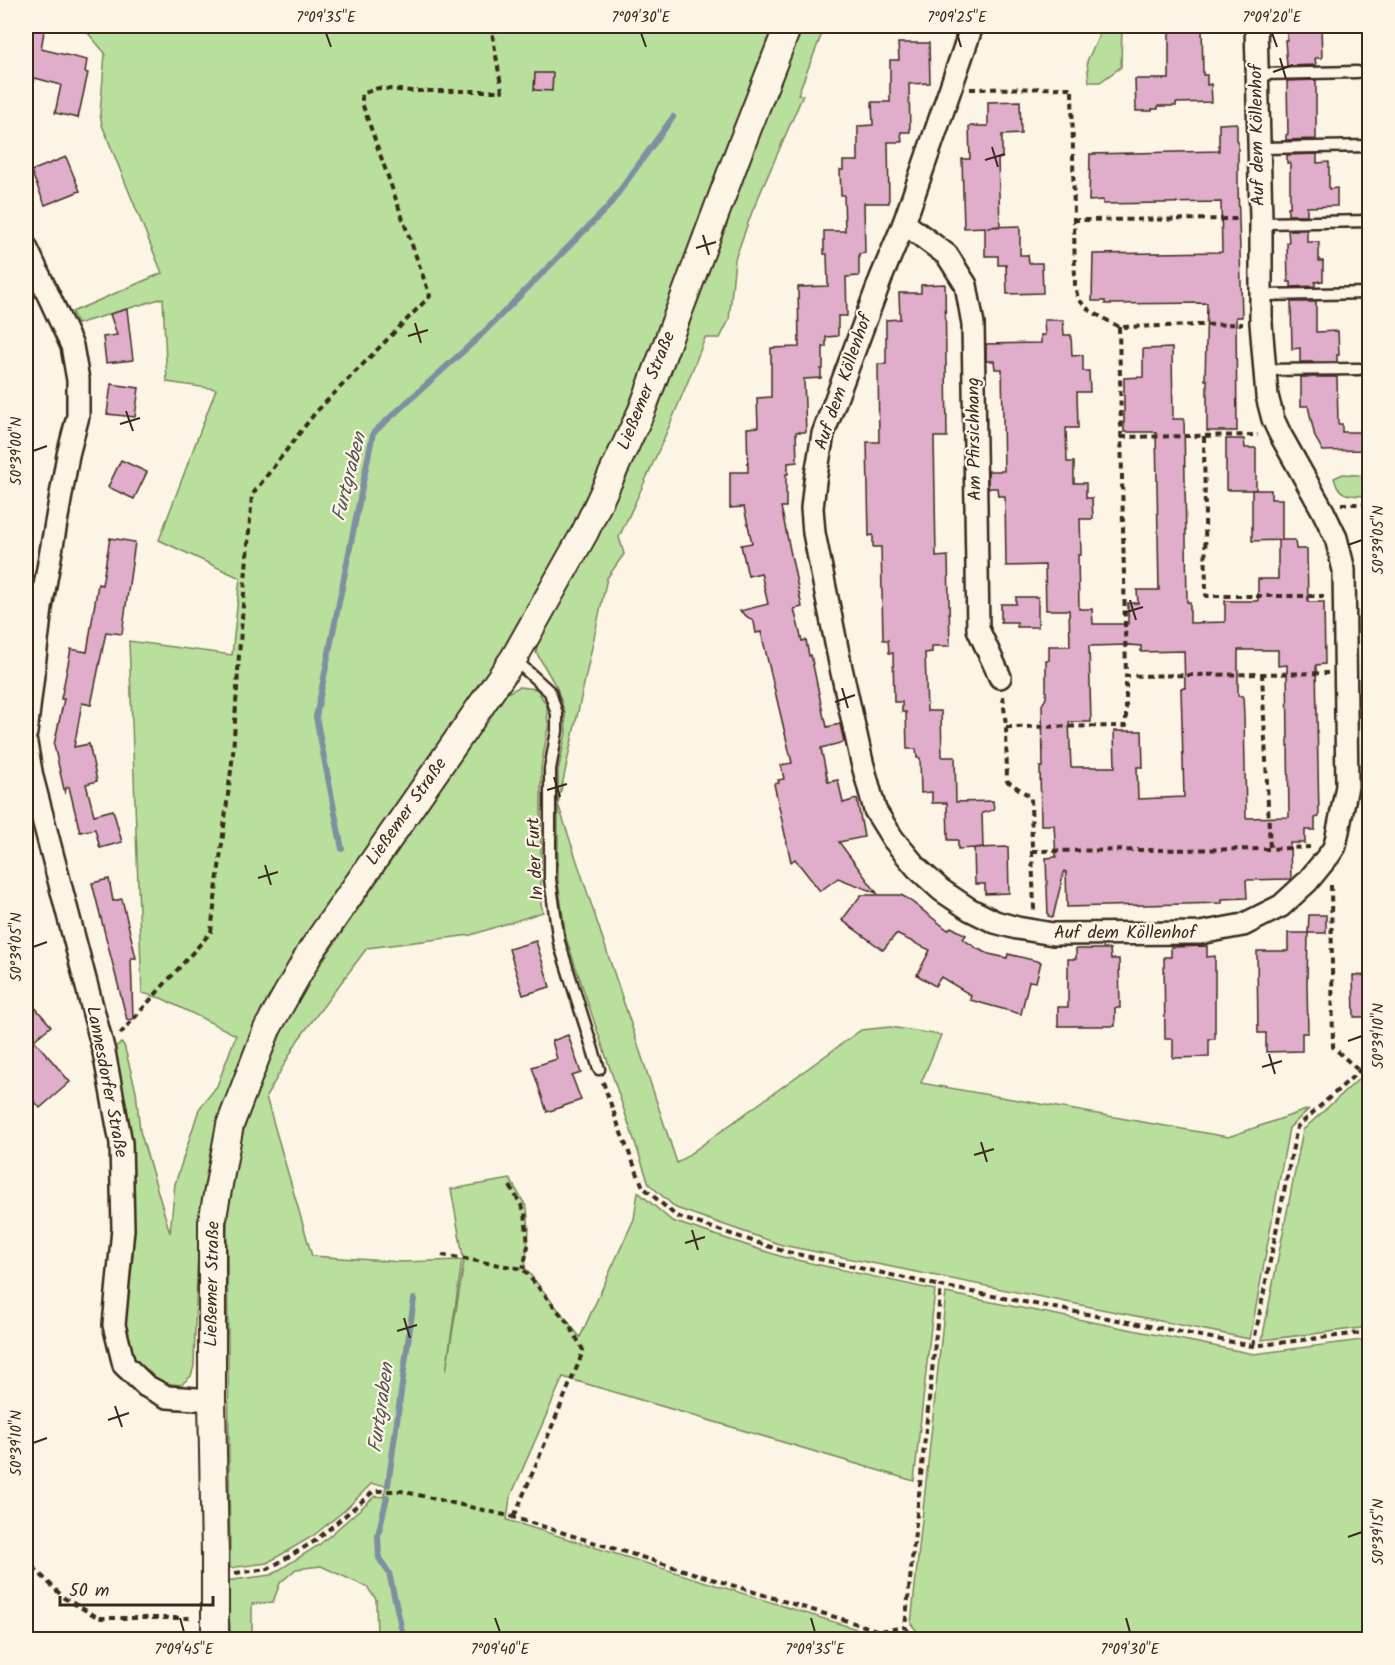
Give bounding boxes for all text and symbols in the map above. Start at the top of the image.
text: 7°09'35"E [296,6,357,30]
text: 7°09'30"E [612,6,672,30]
text: 7°09'25"E [927,6,988,30]
text: 7°09'20"E [1243,6,1303,30]
street label: Auf dem Köllenhof [1242,61,1274,206]
street label: Auf dem Köllenhof [807,308,882,454]
street label: Ließemer Straße [610,327,684,455]
street label: Am Pfirsichhang [959,377,991,501]
text: 50°39'00"N [5,417,29,485]
water label: Furtgraben [324,428,377,525]
text: 50°39'05"N [1367,505,1391,575]
street label: Ließemer Straße [359,752,455,872]
street label: In der Furt [519,815,553,902]
text: 50°39'05"N [5,912,29,982]
street label: Auf dem Köllenhof [1054,919,1198,948]
text: 50°39'10"N [1367,1003,1391,1069]
street label: Lannesdorfer Straße [77,1004,135,1160]
street label: Ließemer Straße [197,1221,229,1347]
water label: Furtgraben [360,1360,404,1455]
text: 50°39'10"N [5,1410,29,1476]
text: 50°39'15"N [1367,1499,1391,1565]
scale bar [60,1569,213,1607]
text: 50 m [69,1577,109,1606]
text: 7°09'45"E [154,1638,215,1662]
text: 7°09'40"E [471,1638,530,1662]
text: 7°09'35"E [785,1638,846,1662]
text: 7°09'30"E [1101,1638,1161,1662]

